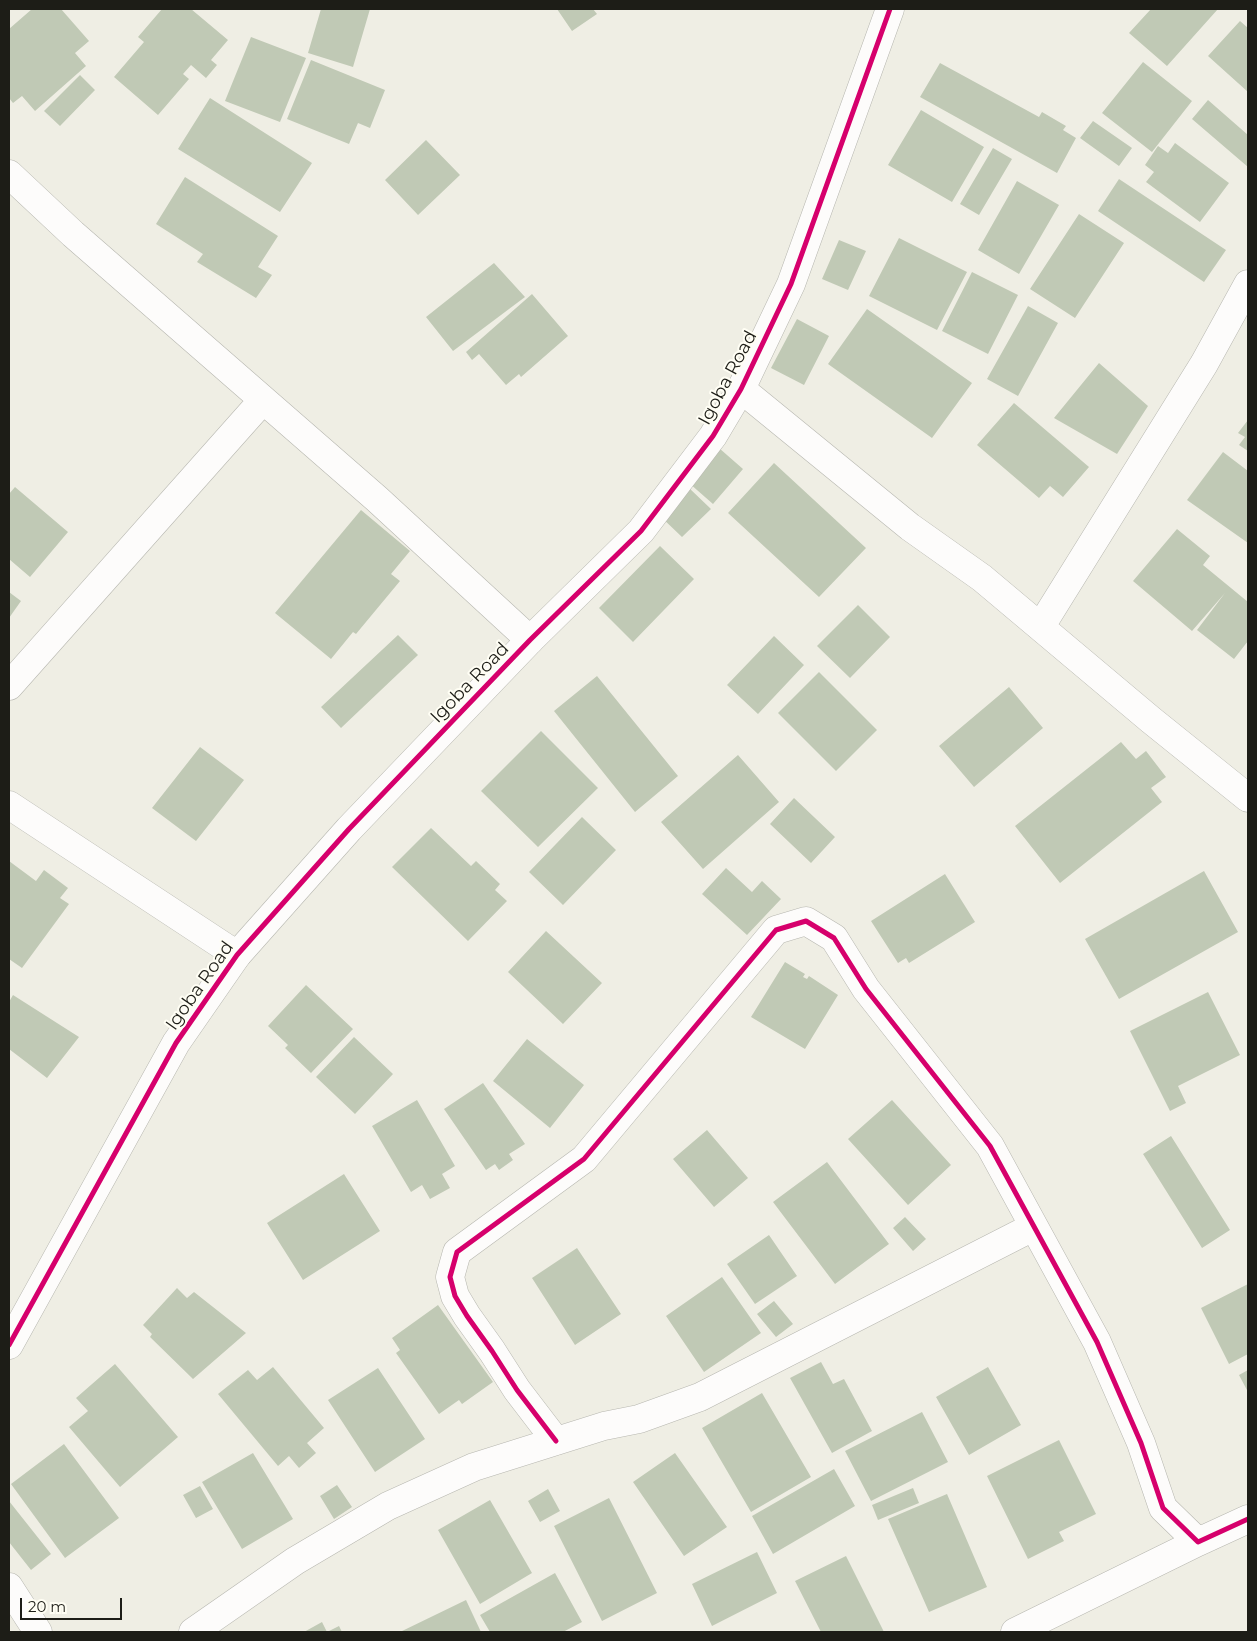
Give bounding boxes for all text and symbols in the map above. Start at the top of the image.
street label: Igoba Road [694,327,762,429]
street label: Igoba Road [426,638,514,728]
street label: Igoba Road [161,937,239,1035]
scale bar [22,1588,125,1620]
text: 20 m [28,1597,66,1616]

